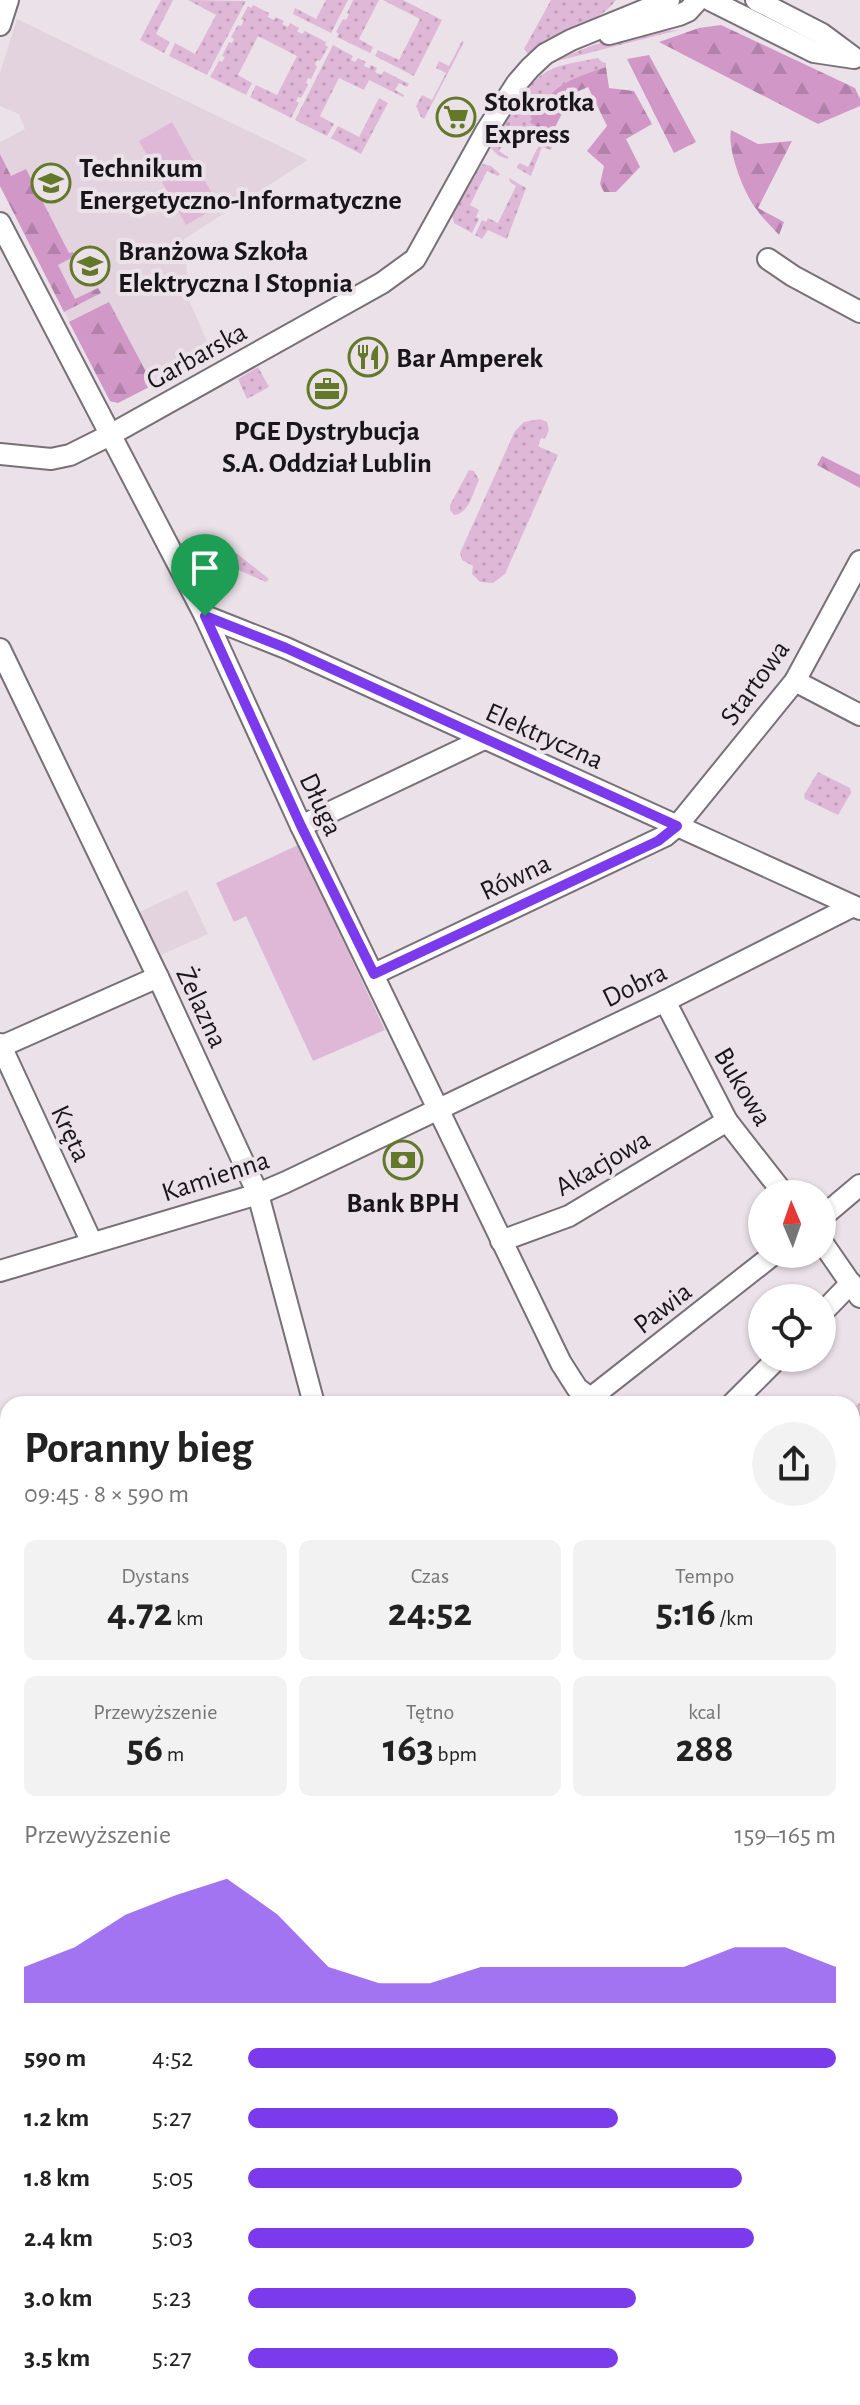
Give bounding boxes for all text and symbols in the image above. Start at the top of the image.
place label: Stokrotka Express [484,89,595,149]
supermarket icon: Stokrotka Express [435,96,477,138]
place label: Technikum Energetyczno-Informatyczne [79,155,402,215]
school or university icon: Technikum Energetyczno-Informatyczne [30,162,72,204]
place label: Branżowa Szkoła Elektryczna I Stopnia [118,238,353,298]
school or university icon: Branżowa Szkoła Elektryczna I Stopnia [69,245,111,287]
street label: Garbarska [142,318,252,396]
restaurant icon: Bar Amperek [347,336,389,378]
place label: Bar Amperek [396,345,543,373]
office icon: PGE Dystrybucja S.A. Oddział Lublin [306,368,348,410]
place label: PGE Dystrybucja S.A. Oddział Lublin [222,418,432,478]
pin [171,534,239,616]
icon: arrive [183,546,227,590]
street label: Startowa [716,636,796,731]
street label: Elektryczna [481,698,607,775]
street label: Długa [294,769,347,841]
street label: Równa [476,849,555,906]
street label: Dobra [598,958,671,1013]
street label: Żelazna [170,962,234,1053]
street label: Bukowa [708,1043,777,1131]
street label: Kręta [45,1101,95,1166]
street label: Akacjowa [551,1126,655,1202]
bank icon: Bank BPH [382,1139,424,1181]
street label: Kamienna [158,1146,273,1207]
north arrow [748,1180,836,1268]
map controls [748,1180,836,1372]
place label: Bank BPH [346,1190,460,1218]
street label: Pawia [629,1278,698,1340]
button: locate [748,1284,836,1372]
button: share [752,1422,836,1506]
text: Poranny bieg [24,1427,253,1471]
text: 09:45 · 8 × 590 m [24,1481,189,1507]
text: Dystans [121,1565,189,1587]
text: Czas [411,1565,449,1587]
text: Tempo [675,1565,734,1587]
text: 4.72 [107,1593,172,1633]
text: 24:52 [388,1593,472,1633]
text: 5:16 [656,1593,716,1633]
text: km [172,1607,204,1629]
text: /km [716,1607,754,1629]
text: Przewyższenie [93,1701,217,1723]
text: Tętno [406,1701,454,1723]
text: kcal [688,1701,721,1723]
text: 56 [126,1729,163,1769]
text: 163 [383,1729,434,1769]
text: 288 [676,1729,734,1769]
text: m [163,1743,184,1765]
text: bpm [434,1743,477,1765]
text: Przewyższenie [24,1822,171,1848]
text: 159–165 m [734,1822,836,1848]
text: 590 m [24,2045,86,2071]
text: 4:52 [152,2045,193,2071]
text: 1.2 km [24,2105,89,2131]
text: 5:27 [152,2105,192,2131]
text: 1.8 km [24,2165,90,2191]
text: 5:05 [152,2165,193,2191]
text: 2.4 km [24,2225,93,2251]
text: 5:03 [152,2225,193,2251]
text: 3.0 km [24,2285,92,2311]
text: 5:23 [152,2285,191,2311]
text: 3.5 km [24,2345,90,2371]
text: 5:27 [152,2345,192,2371]

